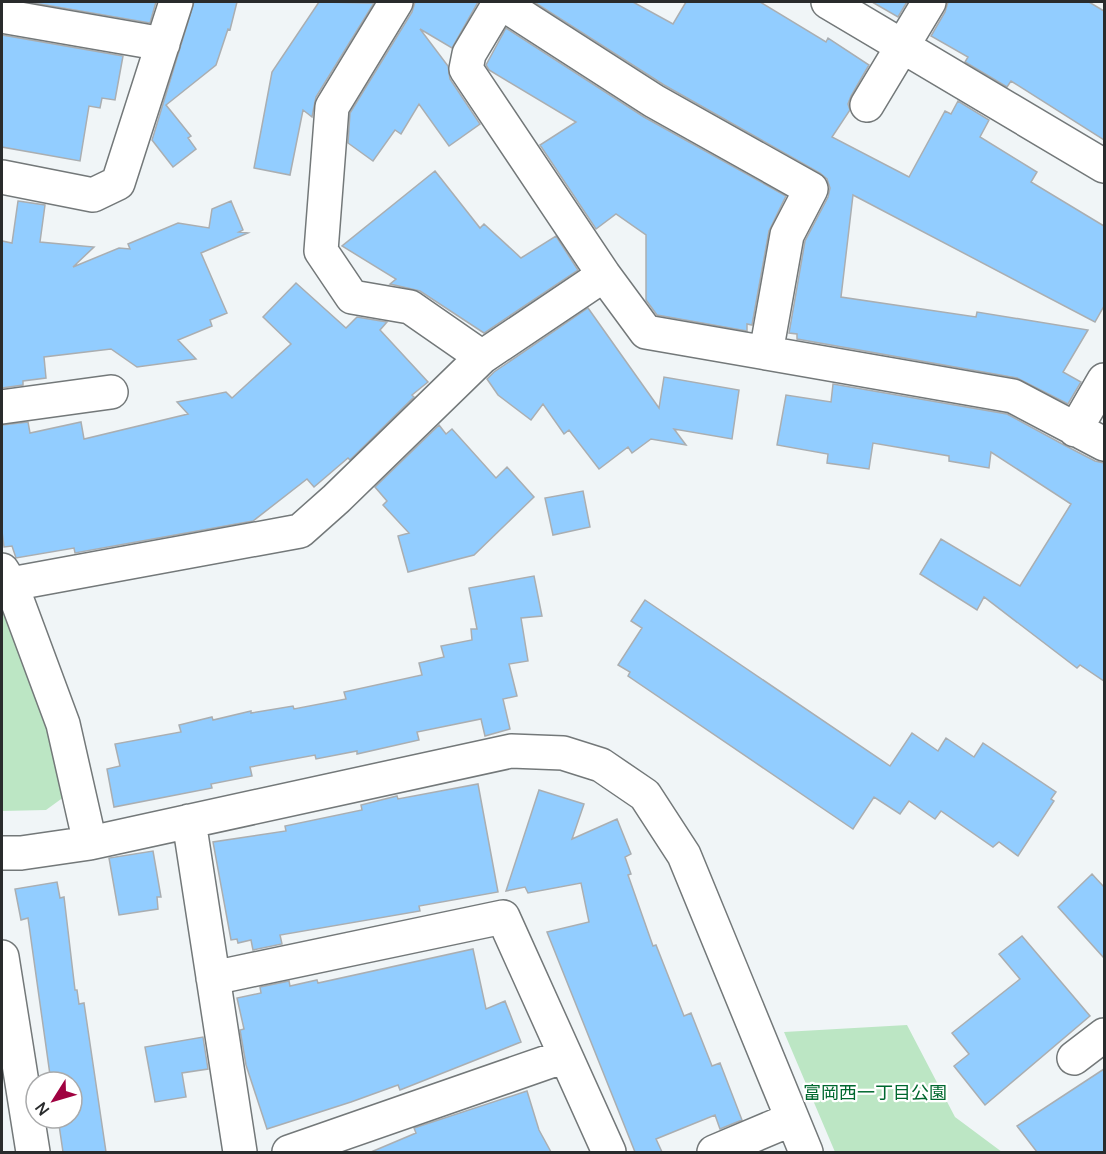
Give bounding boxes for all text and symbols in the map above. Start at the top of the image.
north arrow [24,1070,84,1130]
park label: 富岡西一丁目公園 [803,1080,947,1104]
text: N [30,1098,54,1120]

